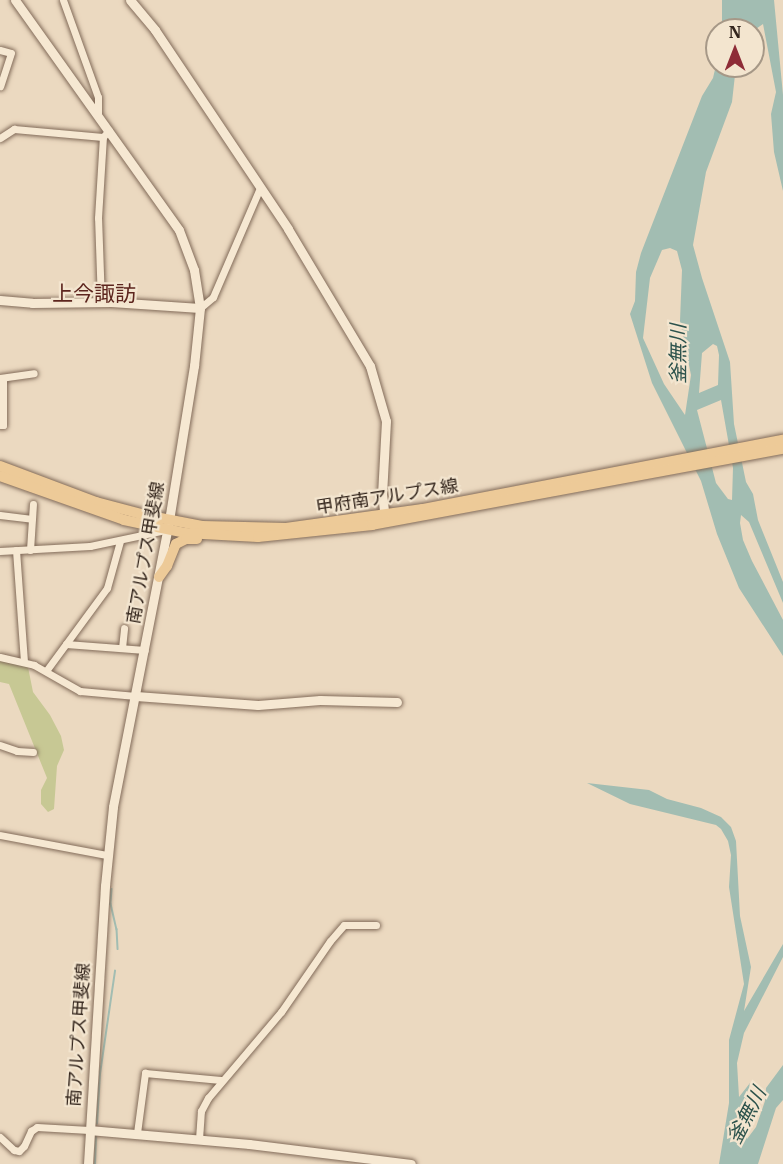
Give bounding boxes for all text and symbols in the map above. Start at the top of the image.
north arrow [705,18,765,78]
text: N [729,22,741,42]
district label: 上今諏訪 [52,280,136,306]
water label: 釜無川 [665,324,689,384]
street label: 甲府南アルプス線 [314,475,460,519]
street label: 南アルプス甲斐線 [123,480,169,626]
street label: 南アルプス甲斐線 [63,962,95,1108]
water label: 釜無川 [722,1083,770,1147]

